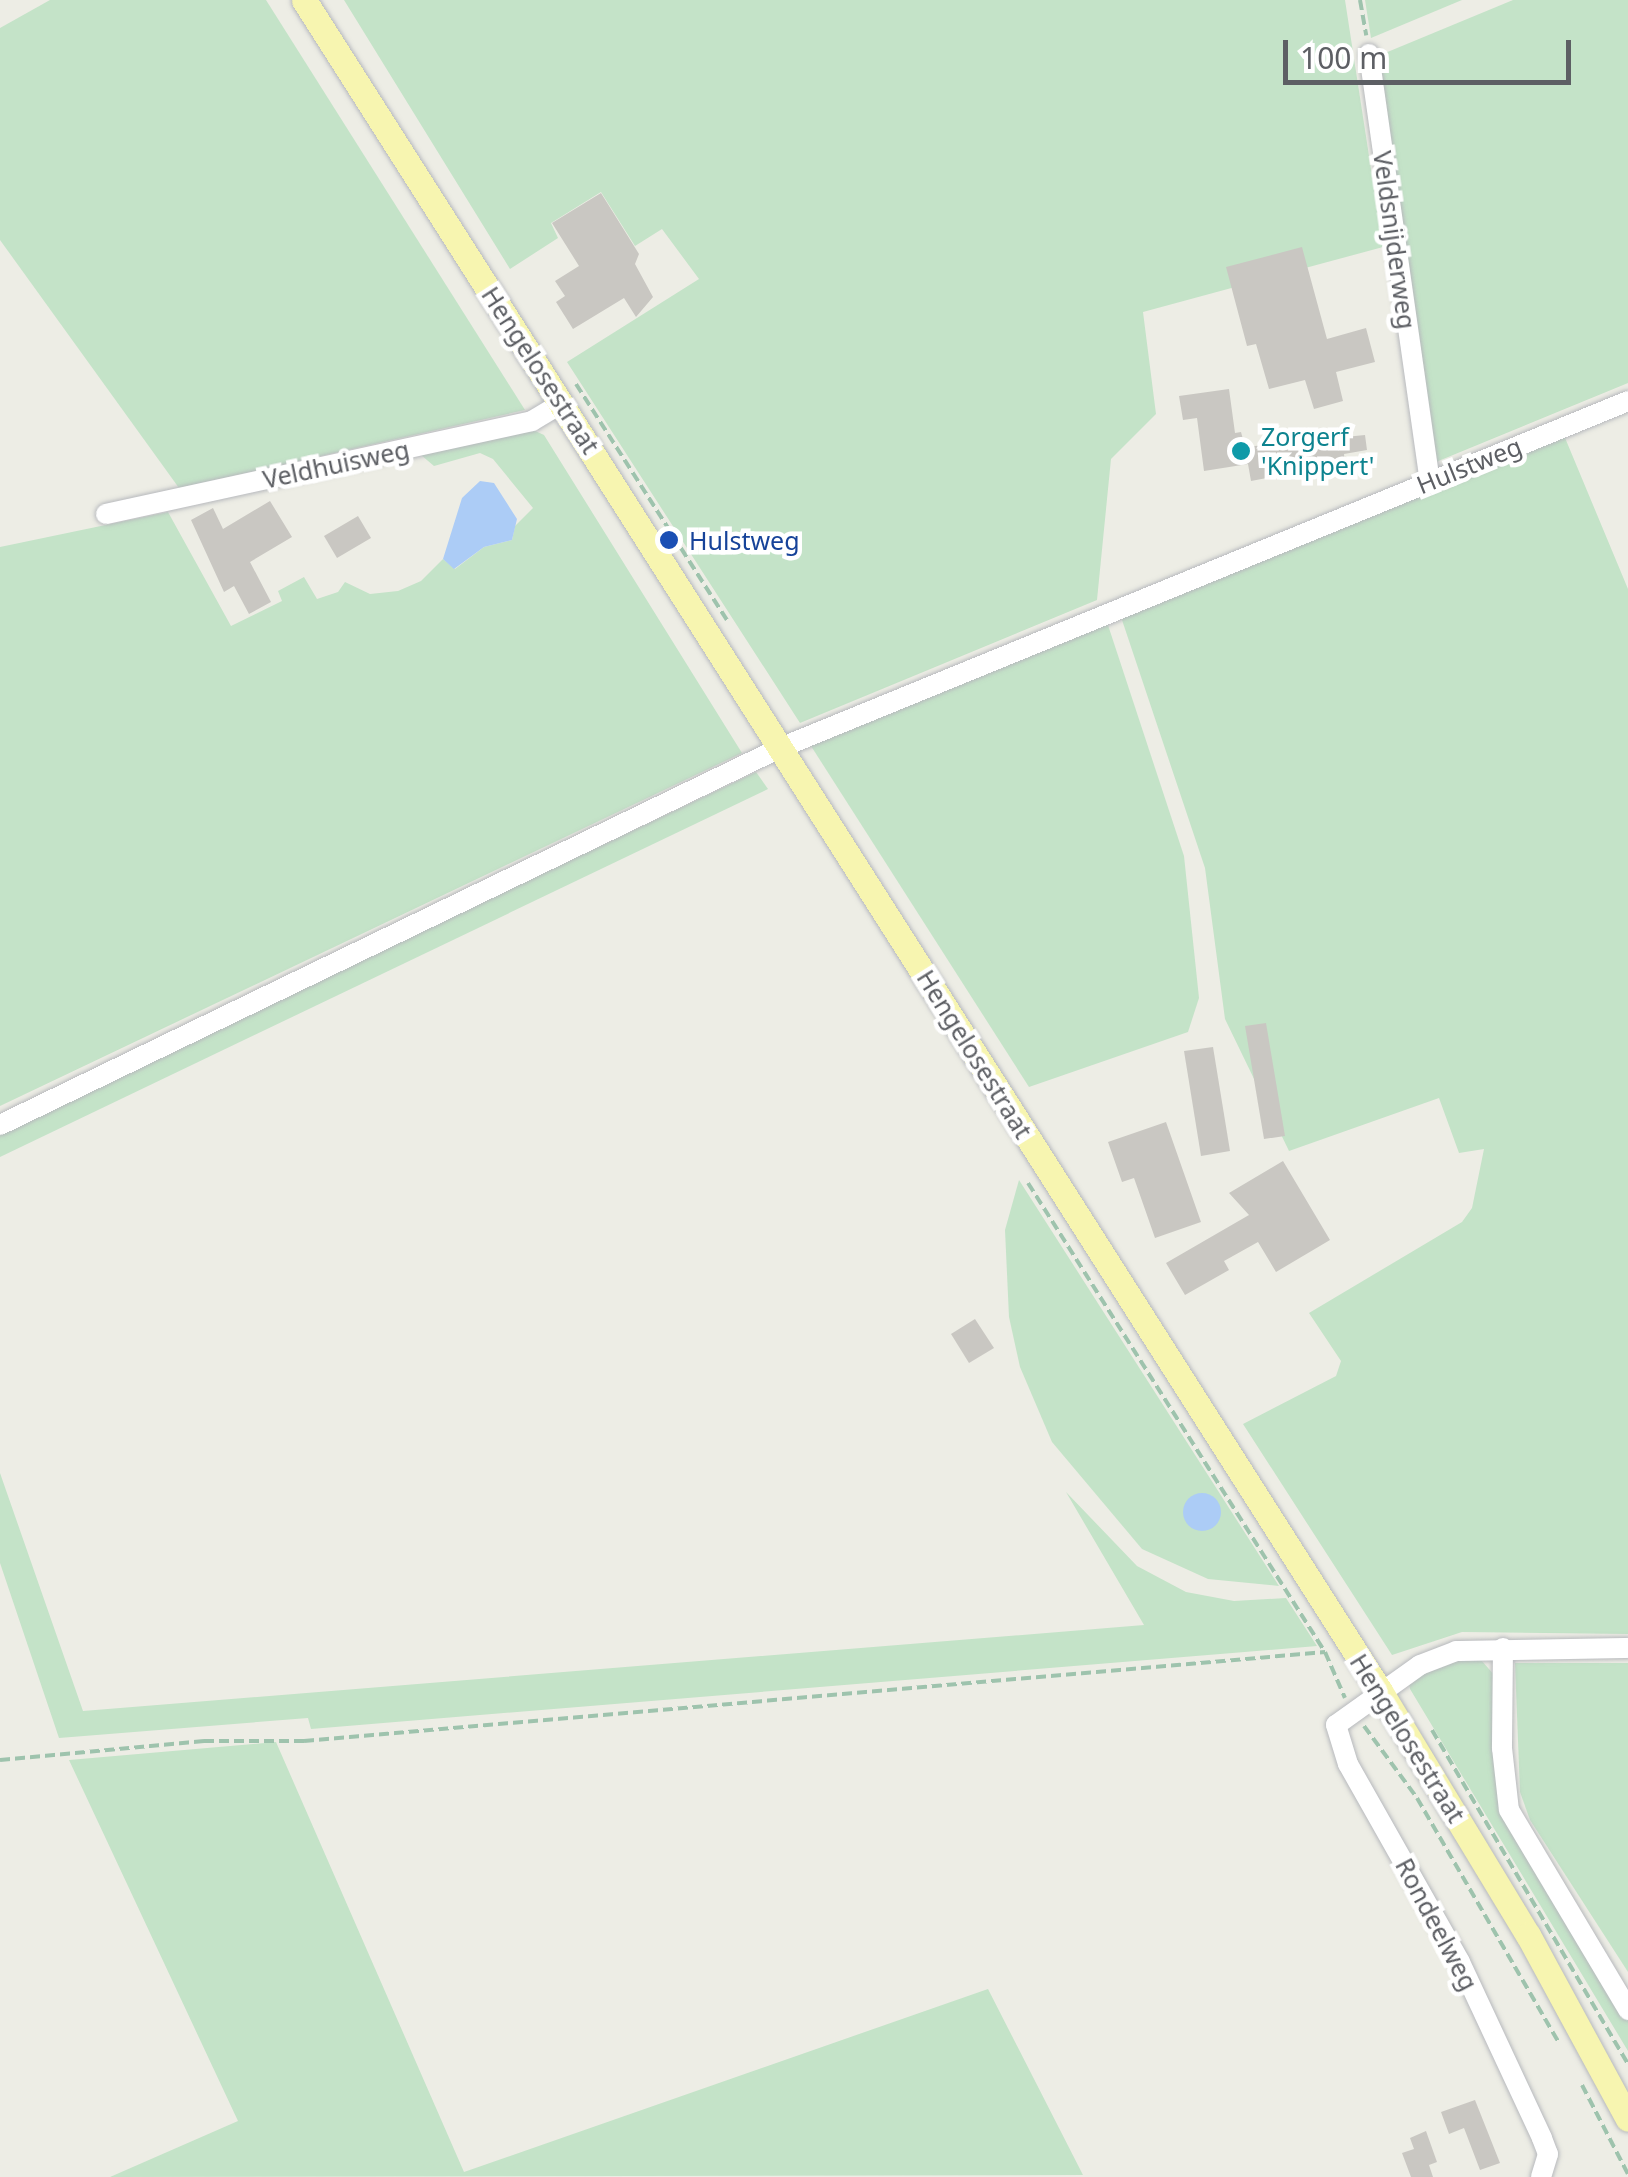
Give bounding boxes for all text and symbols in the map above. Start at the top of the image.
scale bar [1288,20,1576,82]
text: 100 m [1300,37,1387,78]
street label: Veldsnijderweg [1368,149,1422,331]
street label: Hengelosestraat [476,281,606,459]
place label: Zorgerf 'Knippert' [1261,422,1374,481]
street label: Hulstweg [1412,430,1526,500]
street label: Veldhuisweg [260,434,412,494]
marker: Zorgerf 'Knippert' [1230,440,1252,462]
place label: Hulstweg [689,525,800,555]
marker: Hulstweg [658,529,680,551]
street label: Hengelosestraat [911,964,1039,1144]
street label: Hengelosestraat [1344,1648,1472,1828]
street label: Rondeelweg [1390,1853,1484,1995]

